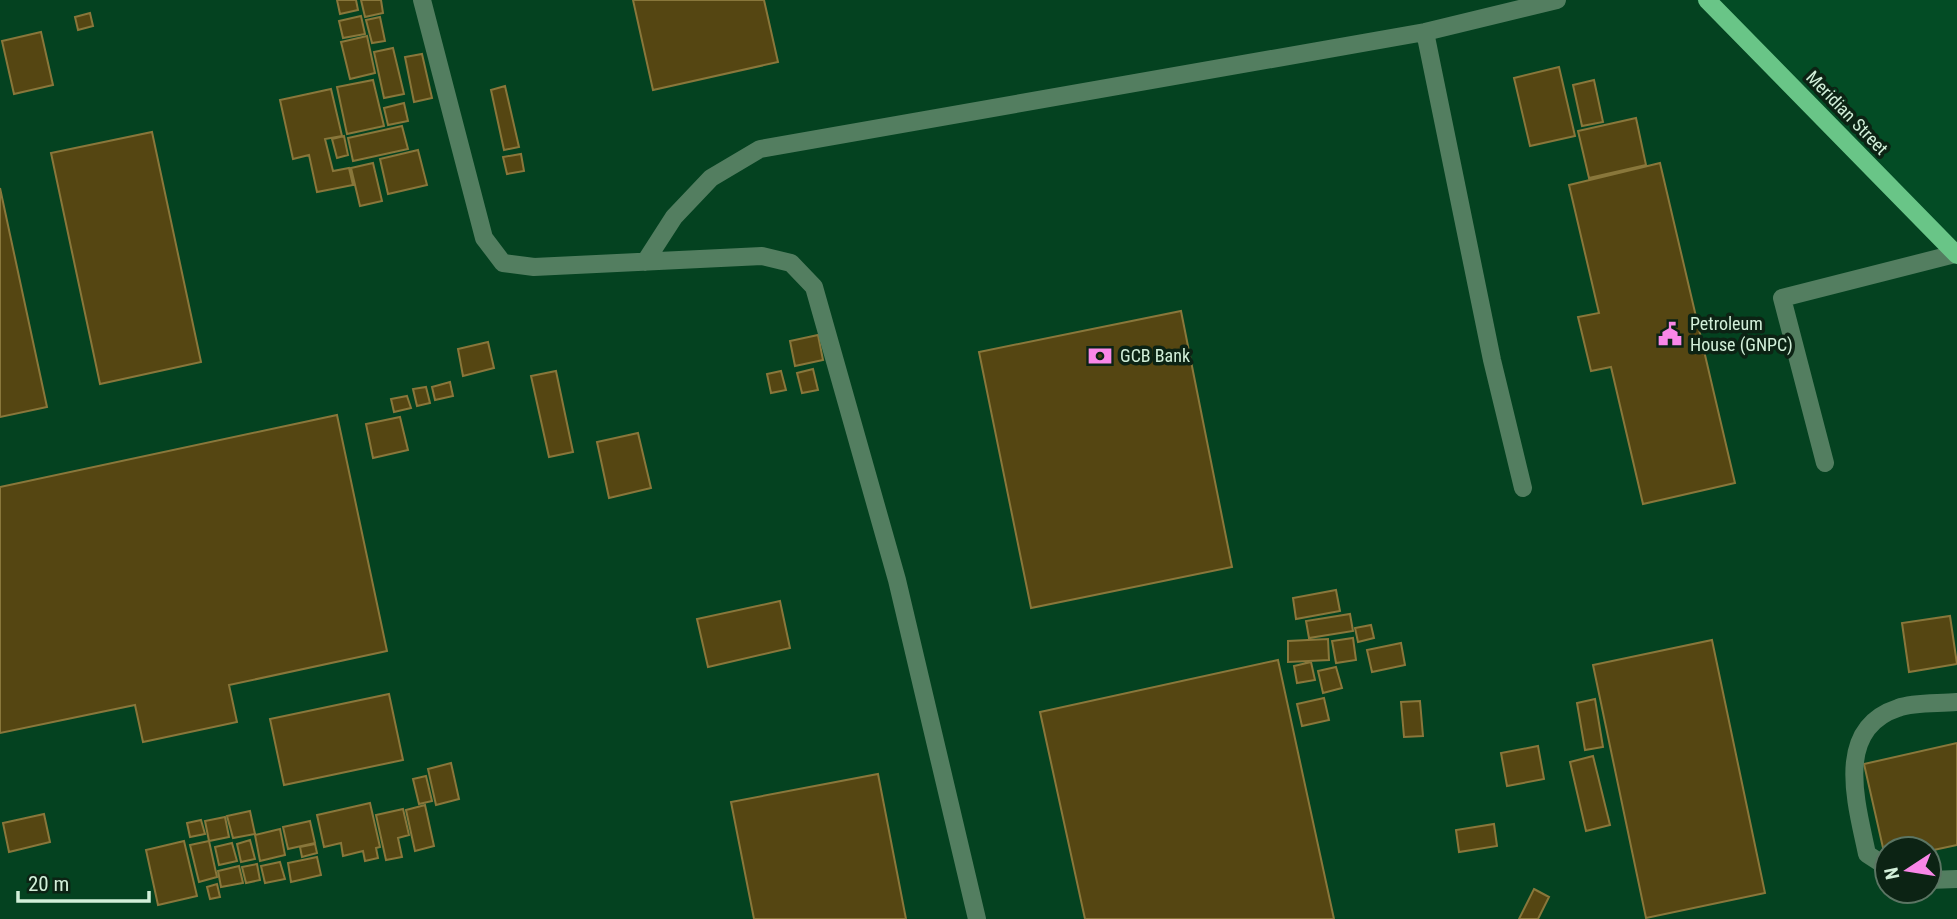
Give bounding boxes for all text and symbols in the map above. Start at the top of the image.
street label: Meridian Street [1802,66,1893,159]
place label: Petroleum House (GNPC) [1690,313,1793,356]
public building icon: Petroleum House (GNPC) [1656,320,1684,348]
bank icon: GCB Bank [1086,342,1114,370]
place label: GCB Bank [1120,345,1190,366]
north arrow [1873,835,1943,905]
scale bar [18,860,149,904]
text: N [1879,865,1904,882]
text: 20 m [28,872,69,896]

